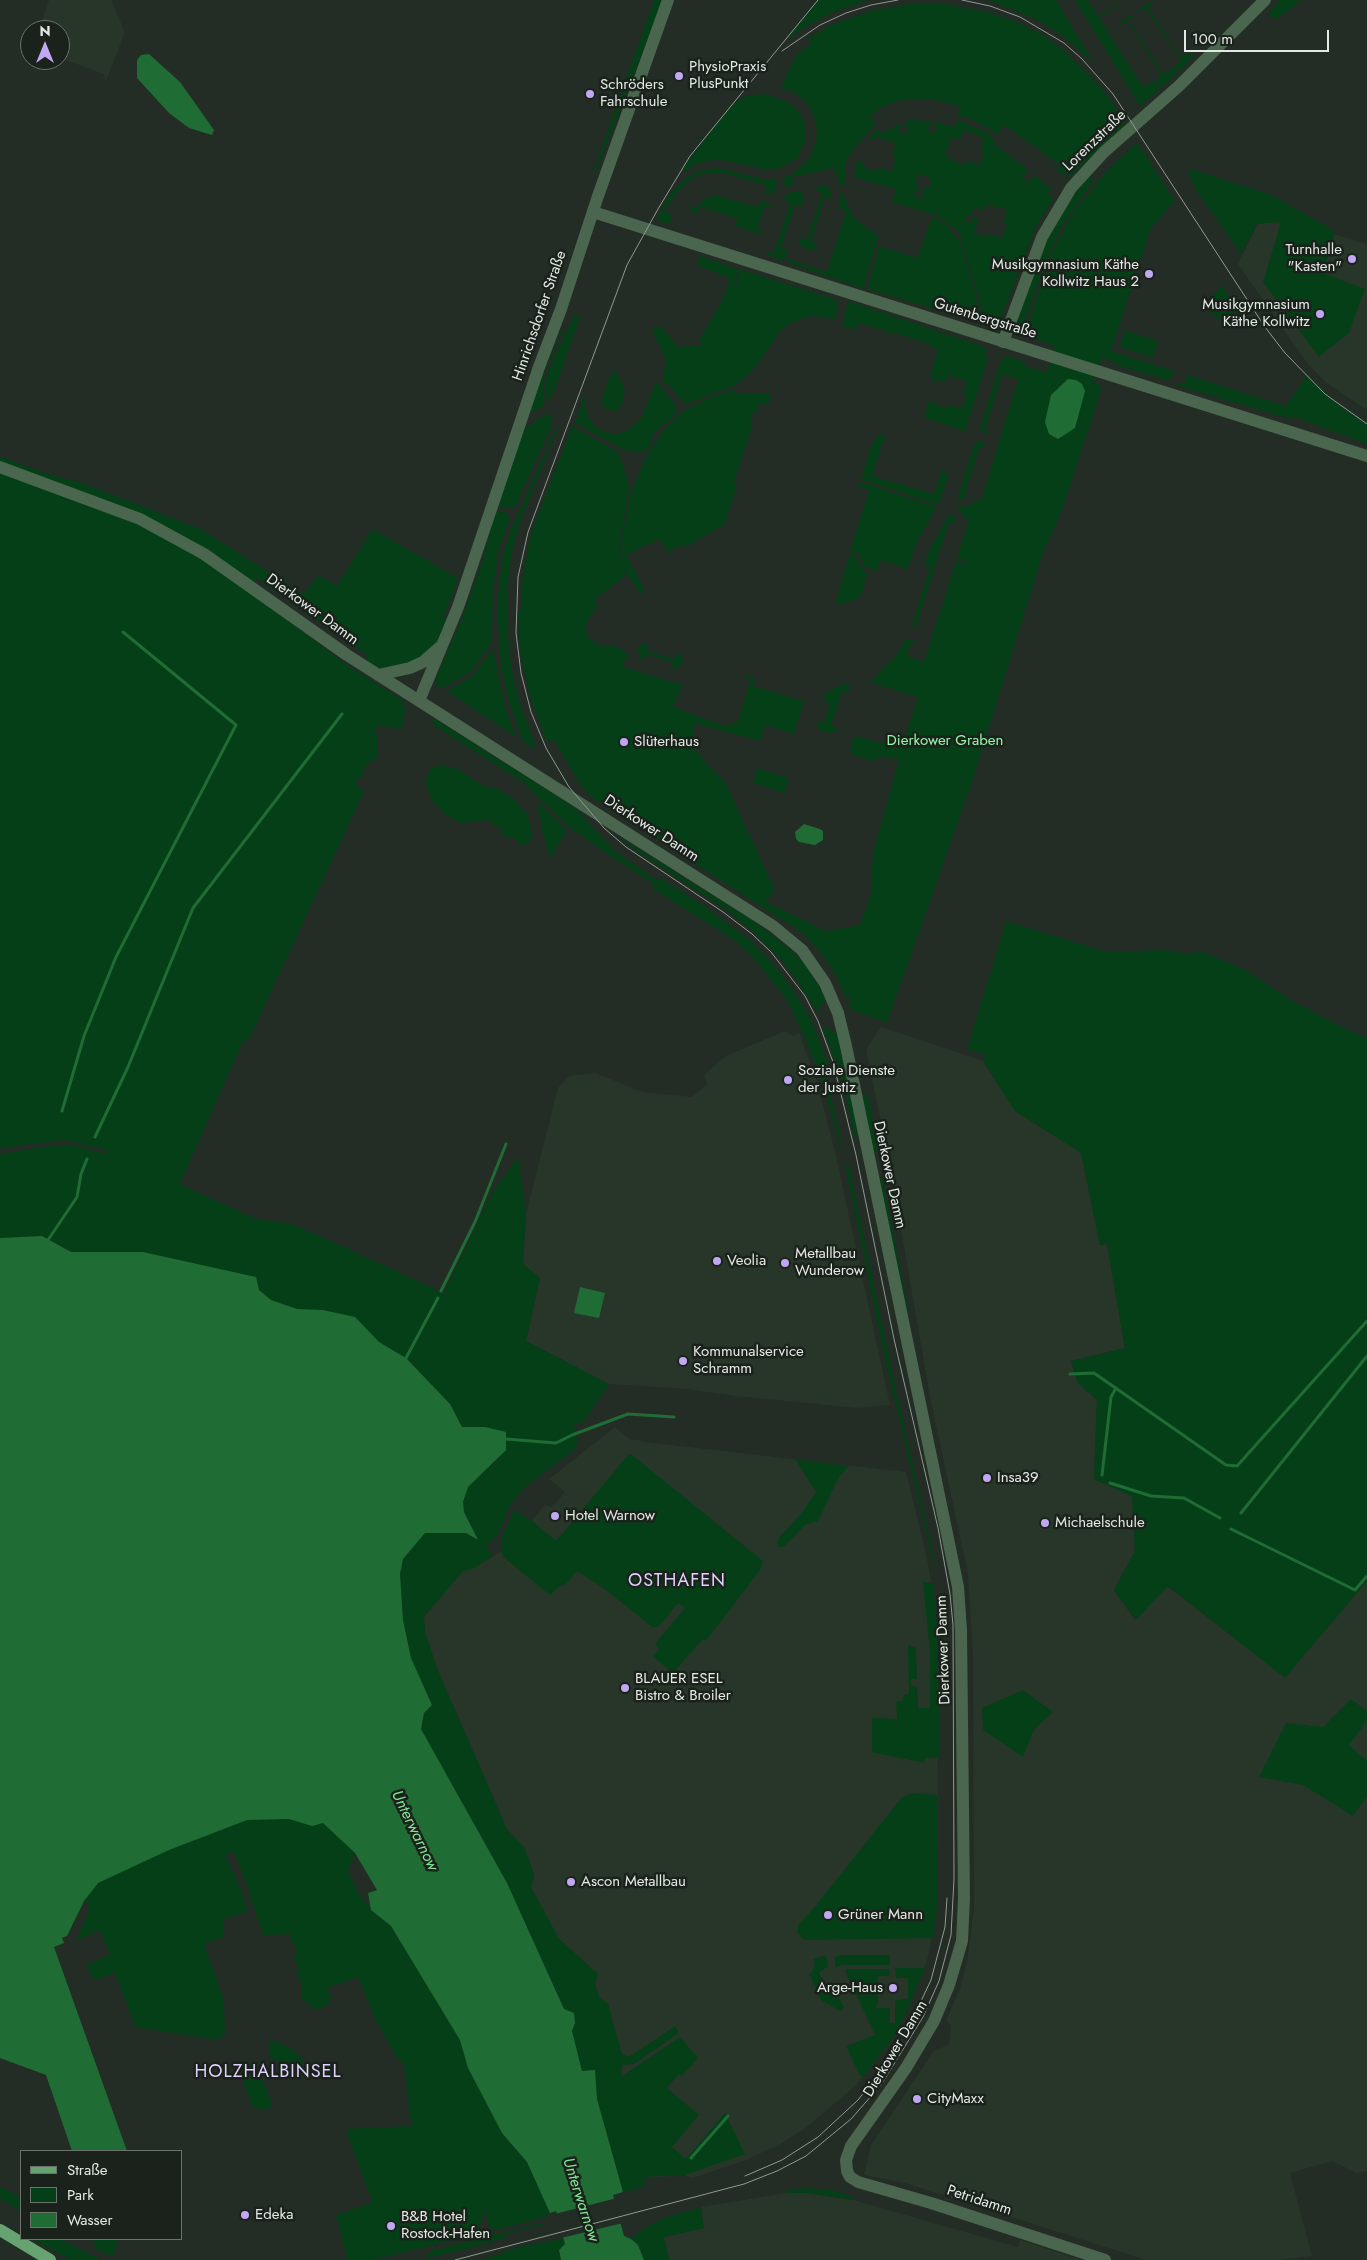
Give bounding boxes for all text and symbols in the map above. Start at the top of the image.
north arrow [20,20,70,70]
scale bar [1187,20,1332,52]
text: N [39,21,51,41]
text: 100 m [1192,28,1233,50]
place label: PhysioPraxis PlusPunkt [689,58,766,93]
marker: PhysioPraxis PlusPunkt [673,70,685,82]
place label: Schröders Fahrschule [600,76,667,111]
marker: Schröders Fahrschule [584,88,596,100]
street label: Lorenzstraße [1060,107,1130,175]
place label: Turnhalle "Kasten" [1286,241,1342,276]
street label: Hinrichsdorfer Straße [509,249,571,383]
marker: Turnhalle "Kasten" [1346,253,1358,265]
place label: Musikgymnasium Käthe Kollwitz Haus 2 [992,256,1139,291]
marker: Musikgymnasium Käthe Kollwitz Haus 2 [1143,268,1155,280]
street label: Gutenbergstraße [931,295,1039,343]
place label: Musikgymnasium Käthe Kollwitz [1202,296,1310,331]
marker: Musikgymnasium Käthe Kollwitz [1314,308,1326,320]
street label: Dierkower Damm [262,571,362,649]
park label: Dierkower Graben [887,732,1003,750]
place label: Slüterhaus [634,733,699,751]
marker: Slüterhaus [618,736,630,748]
street label: Dierkower Damm [600,792,702,866]
place label: Soziale Dienste der Justiz [798,1062,895,1097]
marker: Soziale Dienste der Justiz [782,1074,794,1086]
street label: Dierkower Damm [869,1120,909,1230]
place label: Metallbau Wunderow [795,1245,864,1280]
place label: Veolia [727,1252,766,1270]
marker: Veolia [711,1255,723,1267]
marker: Metallbau Wunderow [779,1257,791,1269]
place label: Kommunalservice Schramm [693,1343,804,1378]
marker: Kommunalservice Schramm [677,1355,689,1367]
place label: Insa39 [997,1469,1039,1487]
marker: Insa39 [981,1472,993,1484]
place label: Hotel Warnow [565,1507,655,1525]
marker: Hotel Warnow [549,1510,561,1522]
place label: Michaelschule [1055,1514,1145,1532]
marker: Michaelschule [1039,1517,1051,1529]
district label: OSTHAFEN [627,1571,727,1593]
street label: Dierkower Damm [933,1595,955,1705]
place label: BLAUER ESEL Bistro & Broiler [635,1670,731,1705]
marker: BLAUER ESEL Bistro & Broiler [619,1682,631,1694]
water label: Unterwarnow [386,1788,442,1874]
place label: Ascon Metallbau [581,1873,686,1891]
marker: Ascon Metallbau [565,1876,577,1888]
place label: Grüner Mann [838,1906,923,1924]
marker: Grüner Mann [822,1909,834,1921]
place label: Arge-Haus [817,1979,883,1997]
marker: Arge-Haus [887,1982,899,1994]
street label: Dierkower Damm [860,1997,932,2101]
district label: HOLZHALBINSEL [193,2062,343,2084]
place label: CityMaxx [927,2090,984,2108]
marker: CityMaxx [911,2093,923,2105]
legend [20,2150,182,2240]
water label: Unterwarnow [557,2156,603,2244]
text: Straße [67,2159,107,2181]
street label: Petridamm [944,2182,1014,2220]
text: Park [67,2184,94,2206]
place label: Edeka [255,2206,293,2224]
place label: B&B Hotel Rostock-Hafen [401,2208,490,2243]
text: Wasser [67,2209,113,2231]
marker: Edeka [239,2209,251,2221]
marker: B&B Hotel Rostock-Hafen [385,2220,397,2232]

